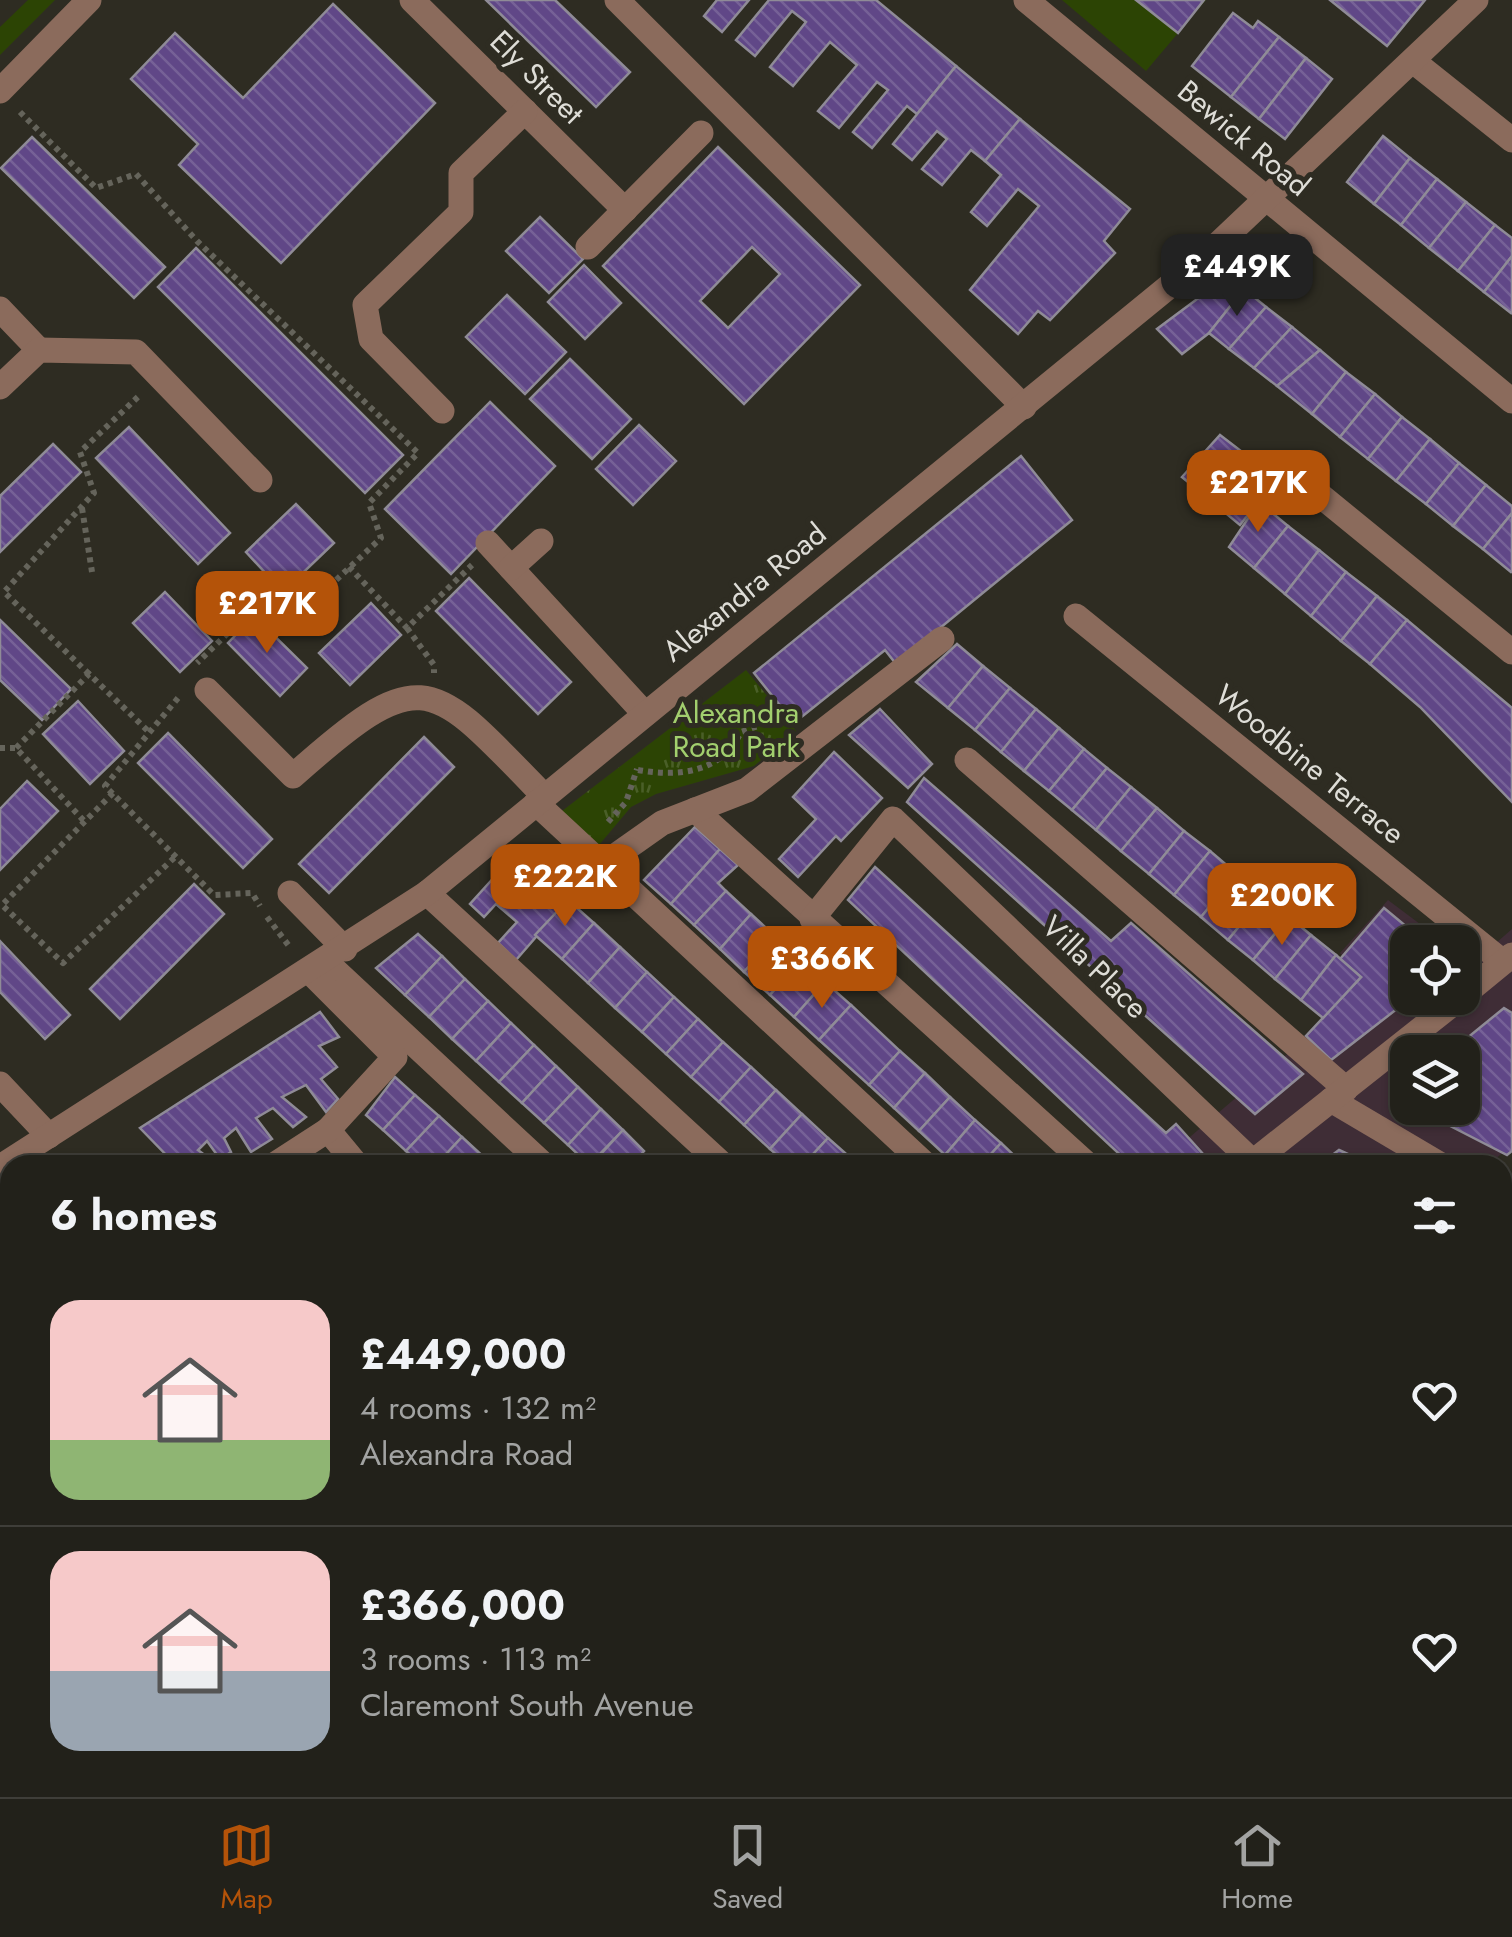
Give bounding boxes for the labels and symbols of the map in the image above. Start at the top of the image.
street label: Ely Street [480,20,594,134]
street label: Bewick Road [1168,70,1320,206]
pin: £449K [1167,234,1307,319]
pin: £217K [1188,450,1328,535]
street label: Alexandra Road [653,512,835,672]
pin: £217K [197,571,337,656]
street label: Woodbine Terrace [1206,674,1414,854]
park label: Alexandra Road Park [672,691,800,768]
pin: £222K [495,844,635,929]
pin: £200K [1212,863,1352,948]
street label: Villa Place [1032,906,1158,1028]
pin: £366K [752,926,892,1011]

